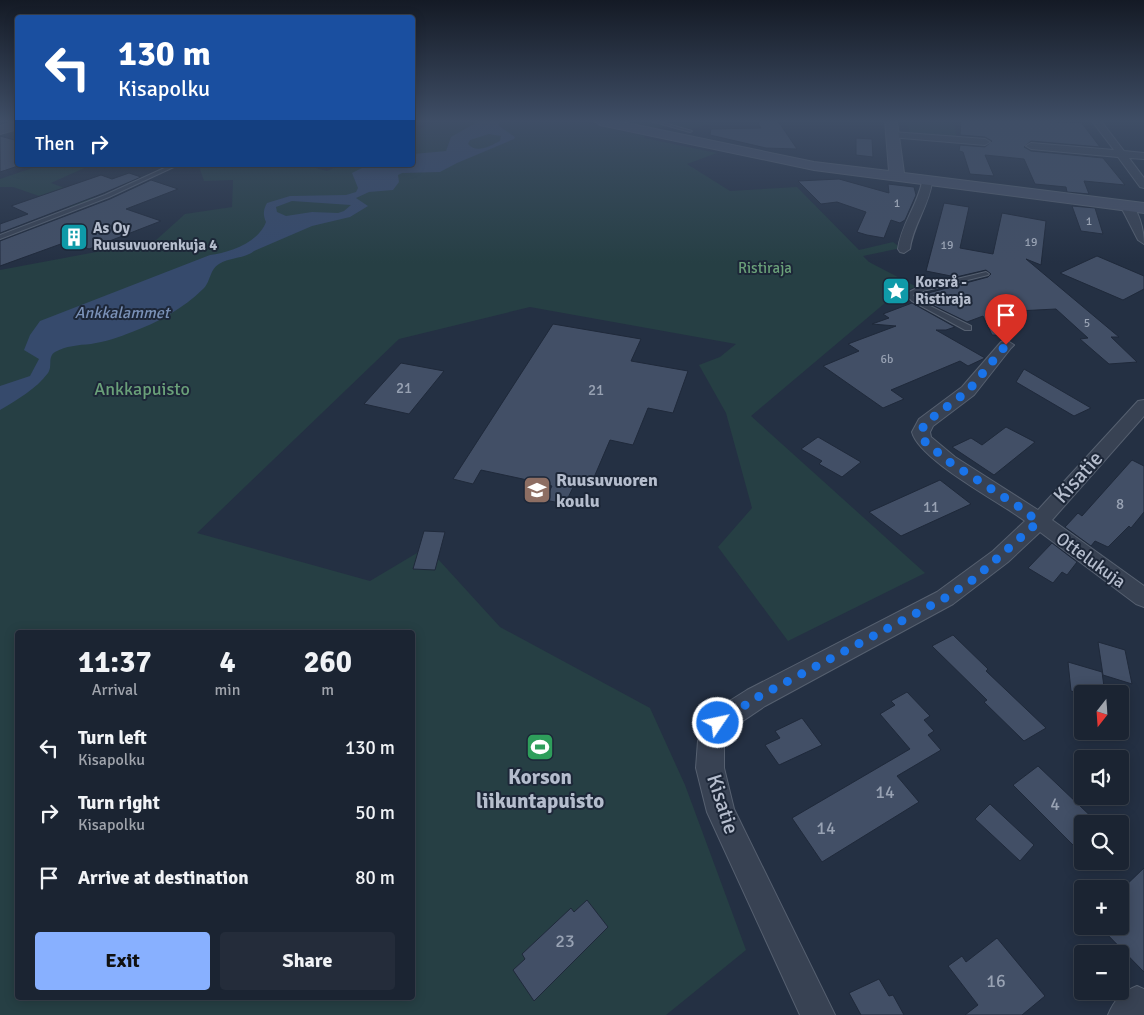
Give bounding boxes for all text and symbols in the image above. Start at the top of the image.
text: 130 m [118,32,211,75]
icon: left [35,35,100,100]
text: Kisapolku [118,75,210,102]
icon: right [85,130,113,158]
text: Then [35,132,75,156]
house number: 1 [894,196,900,211]
house number: 1 [1086,214,1092,229]
place label: As Oy Ruusuvuorenkuja 4 [93,219,217,254]
building icon: As Oy Ruusuvuorenkuja 4 [59,222,89,252]
house number: 19 [1025,235,1037,250]
house number: 19 [941,238,953,253]
park label: Ristiraja [738,259,792,277]
place label: Korsrå - Ristiraja [915,273,972,308]
place icon: Korsrå - Ristiraja [881,276,911,306]
pin [985,294,1027,345]
icon: arrive [992,301,1020,329]
water label: Ankkalammet [75,303,172,323]
house number: 5 [1084,316,1090,331]
house number: 6b [881,352,893,367]
park label: Ankkapuisto [94,378,190,400]
house number: 21 [396,379,412,397]
house number: 21 [588,381,604,399]
street label: Kisatie [1048,445,1108,509]
place label: Ruusuvuoren koulu [556,469,658,512]
school or university icon: Ruusuvuoren koulu [522,475,552,505]
house number: 8 [1116,495,1124,513]
house number: 11 [923,498,939,516]
street label: Ottelukuja [1052,527,1130,593]
text: 11:37 [78,644,152,681]
text: 4 [219,644,236,681]
text: 260 [303,644,352,681]
text: Arrival [92,680,138,700]
text: min [215,680,240,700]
text: m [321,680,334,700]
north arrow [1074,685,1129,740]
map controls [1074,685,1129,1000]
position arrow [691,696,743,748]
text: Turn left [78,726,147,750]
sports icon: Korson liikuntapuisto [525,732,555,762]
icon: left [35,734,63,762]
text: 130 m [345,736,395,760]
text: Kisapolku [78,750,145,770]
button: sound [1074,750,1129,805]
place label: Korson liikuntapuisto [476,764,604,814]
street label: Kisatie [701,771,745,837]
house number: 14 [875,781,895,803]
text: Turn right [78,791,160,815]
house number: 4 [1050,793,1060,815]
icon: right [35,799,63,827]
text: 50 m [355,801,395,825]
text: Kisapolku [78,815,145,835]
button: search [1074,815,1129,870]
house number: 14 [816,817,836,839]
icon: arrive [35,864,63,892]
text: Arrive at destination [78,866,249,890]
text: 80 m [355,866,395,890]
button: + [1074,880,1129,935]
house number: 23 [555,930,575,952]
button: Exit [35,932,210,990]
button: Share [220,932,395,990]
button: − [1074,945,1129,1000]
house number: 16 [986,970,1006,992]

